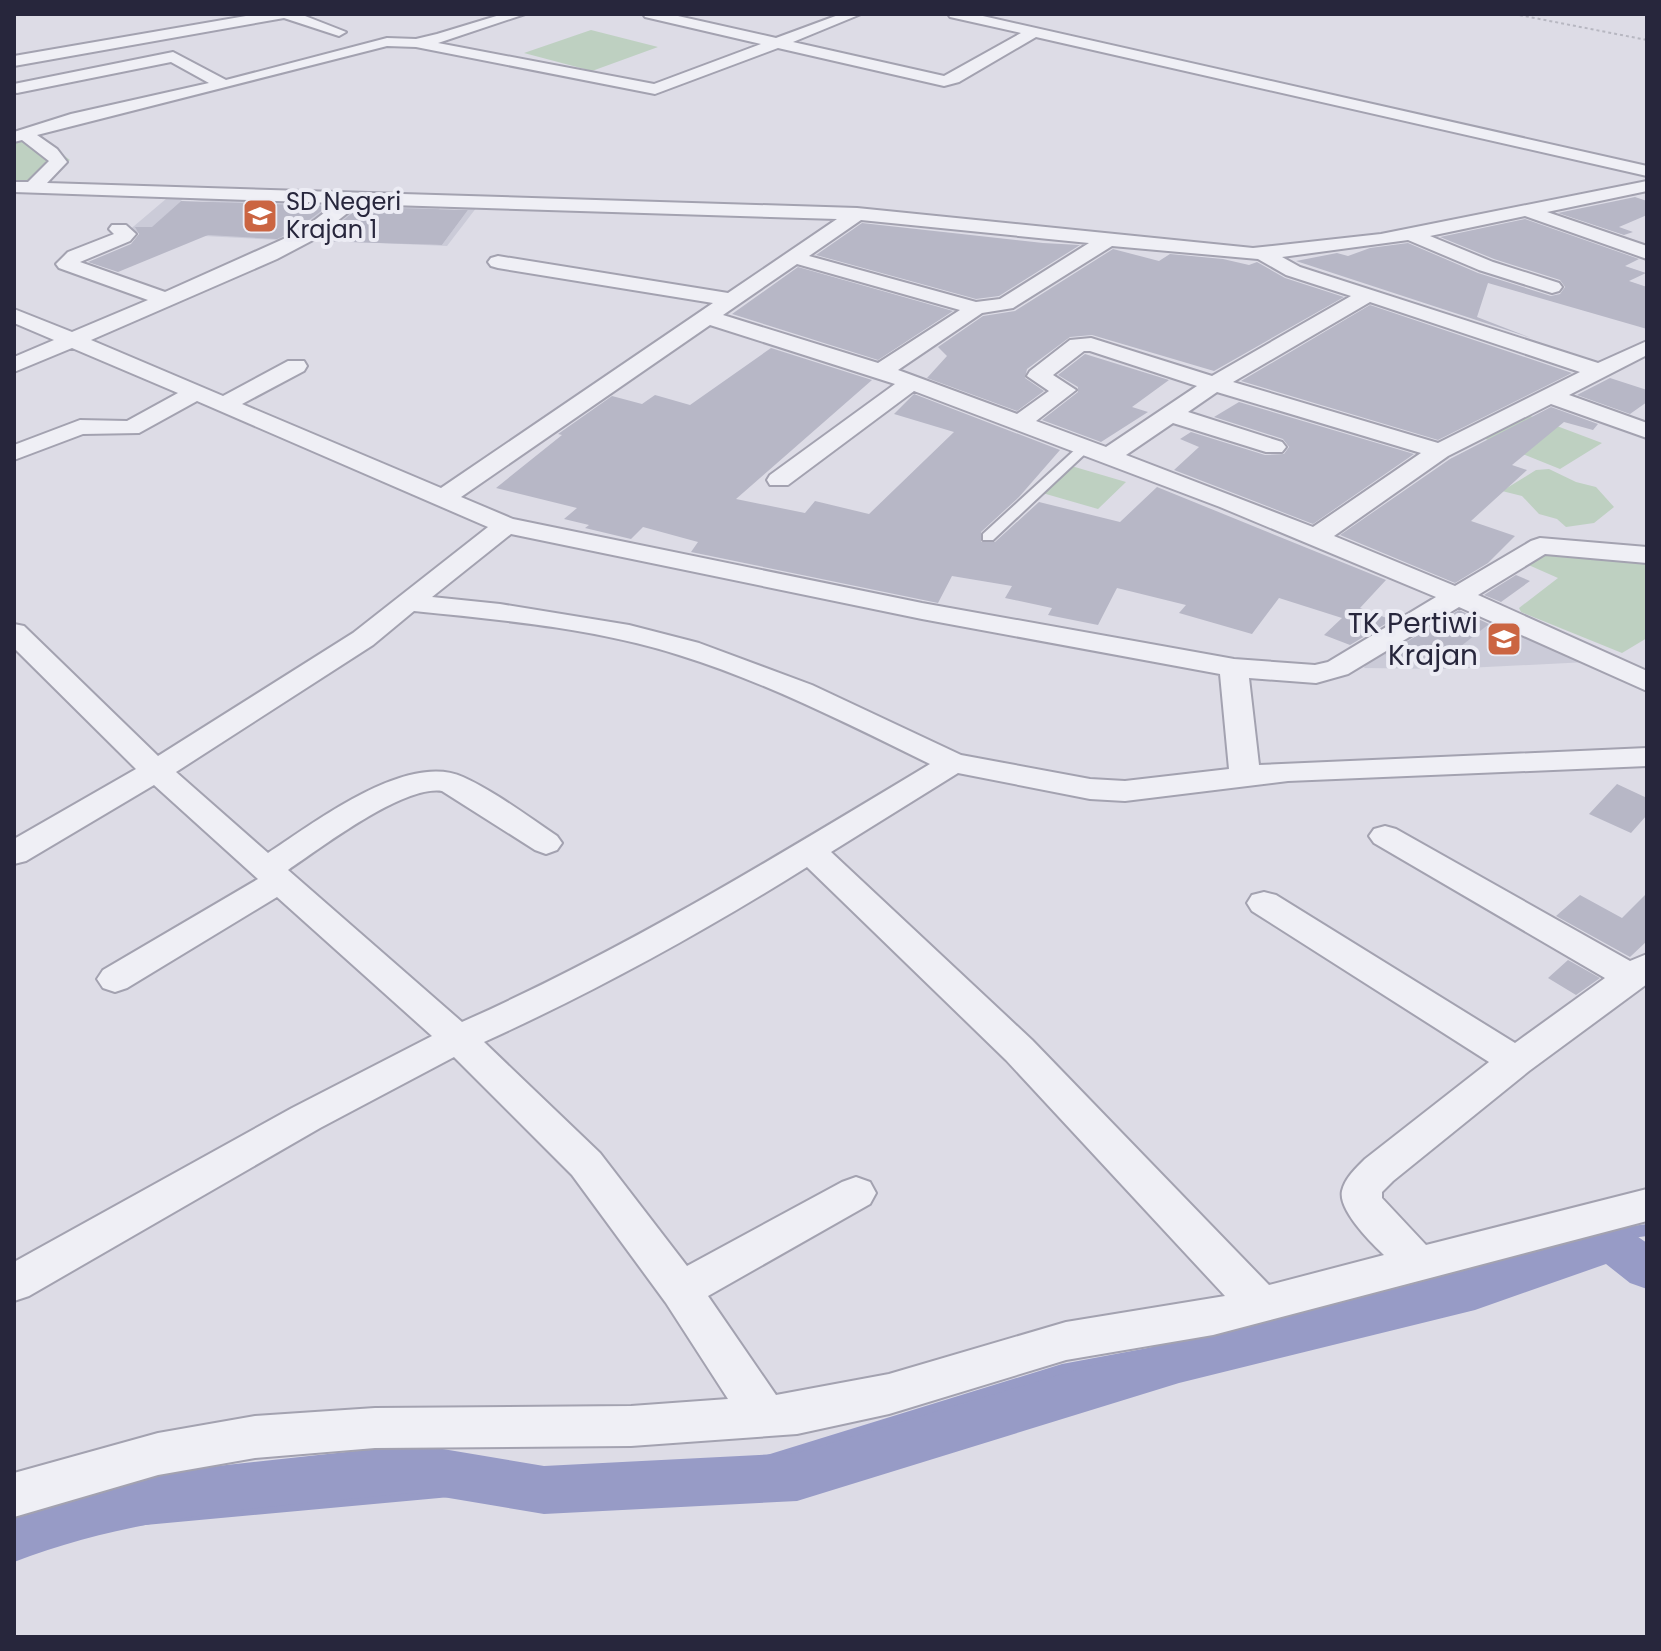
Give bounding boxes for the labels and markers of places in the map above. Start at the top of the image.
place label: SD Negeri Krajan 1 [286,185,401,246]
school or university icon: SD Negeri Krajan 1 [241,197,279,235]
place label: TK Pertiwi Krajan [1348,604,1478,675]
school or university icon: TK Pertiwi Krajan [1485,620,1523,658]

